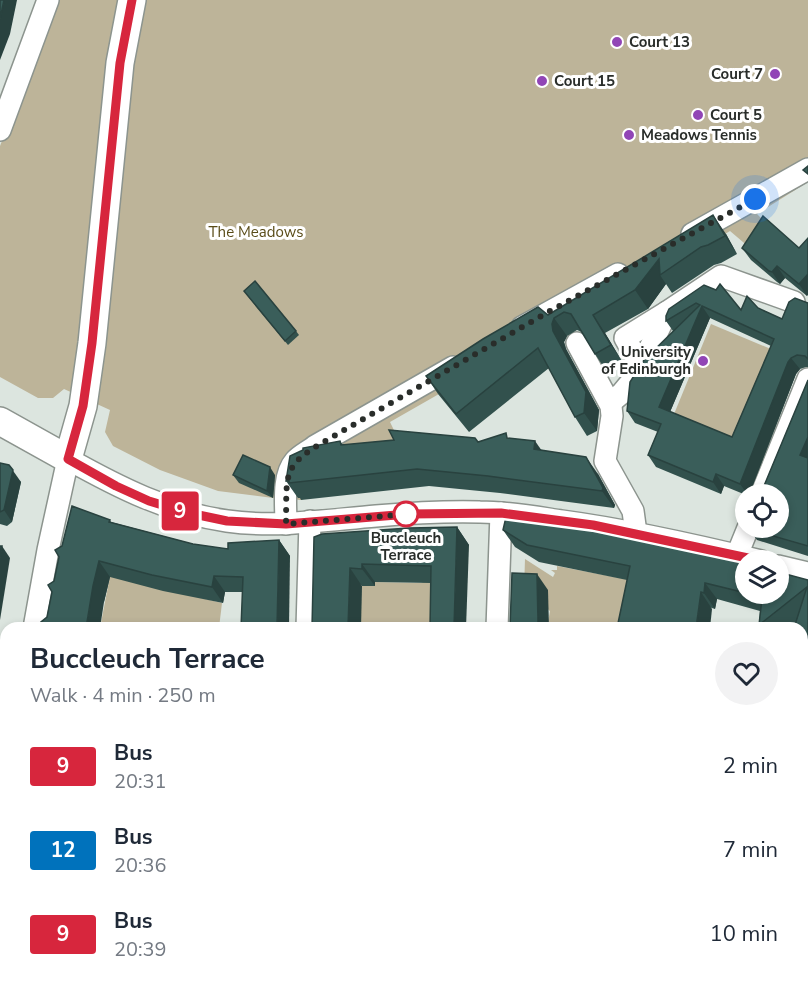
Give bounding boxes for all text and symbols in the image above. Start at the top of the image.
place label: Court 13 [629,32,690,52]
marker: Court 13 [610,35,624,49]
place label: Court 7 [711,64,763,84]
marker: Court 7 [768,67,782,81]
place label: Court 15 [554,71,615,91]
marker: Court 15 [535,74,549,88]
place label: Court 5 [710,105,762,125]
marker: Court 5 [691,108,705,122]
place label: Meadows Tennis [641,125,757,145]
marker: Meadows Tennis [622,128,636,142]
your location [740,184,770,214]
park label: The Meadows [209,222,303,242]
place label: University of Edinburgh [601,342,691,379]
marker: University of Edinburgh [696,354,710,368]
map controls [735,484,789,604]
button: locate [735,484,789,538]
line badge: 9 [160,492,200,530]
text: 9 [174,497,186,525]
marker: Buccleuch Terrace [393,501,419,527]
place label: Buccleuch Terrace [371,528,441,565]
button: layers [735,550,789,604]
text: Buccleuch Terrace [30,640,265,678]
button: heart [715,642,778,705]
text: Walk · 4 min · 250 m [30,682,216,709]
text: Bus [114,738,153,768]
text: 2 min [723,751,778,781]
text: 9 [57,752,69,780]
text: 20:31 [114,768,167,795]
text: Bus [114,822,153,852]
text: 7 min [723,835,778,865]
text: 12 [50,836,76,864]
text: 20:36 [114,852,167,879]
text: Bus [114,906,153,936]
text: 10 min [710,919,778,949]
text: 9 [57,920,69,948]
text: 20:39 [114,936,167,963]

